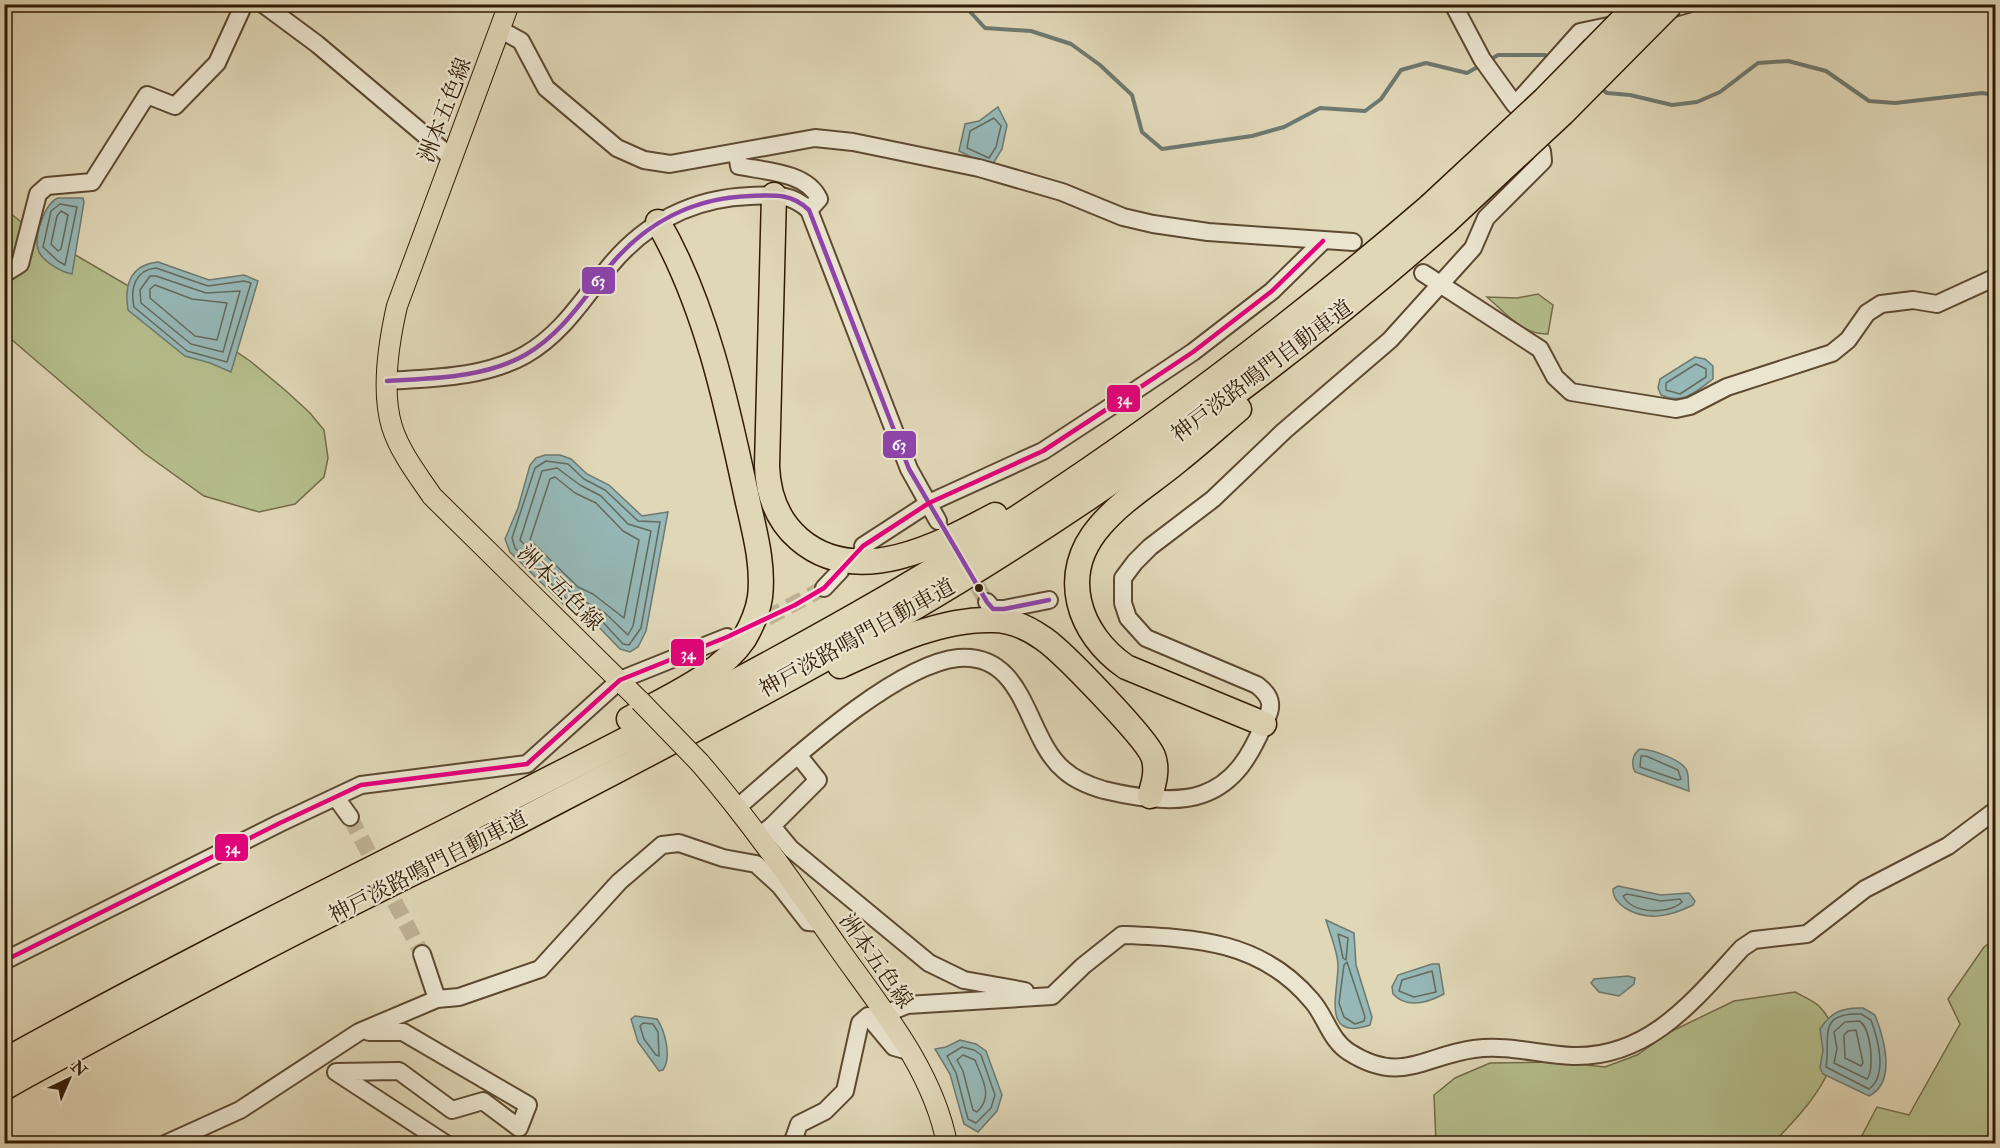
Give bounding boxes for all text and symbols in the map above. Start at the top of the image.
street label: 洲本五色線 [412,54,478,166]
line badge: 63 [581,266,616,295]
text: 63 [591,271,605,291]
street label: 神戸淡路鳴門自動車道 [1166,294,1358,448]
line badge: 34 [1106,384,1141,413]
text: 34 [1117,389,1133,409]
line badge: 63 [882,430,917,459]
text: 63 [892,435,906,455]
street label: 洲本五色線 [511,539,609,637]
street label: 神戸淡路鳴門自動車道 [754,572,960,704]
unlabelled marker [973,582,985,594]
line badge: 34 [670,638,705,667]
text: 34 [681,644,697,664]
street label: 神戸淡路鳴門自動車道 [324,805,532,929]
line badge: 34 [214,833,249,862]
text: 34 [225,838,241,858]
street label: 洲本五色線 [833,908,919,1014]
north arrow [39,1049,99,1109]
text: N [66,1056,91,1082]

